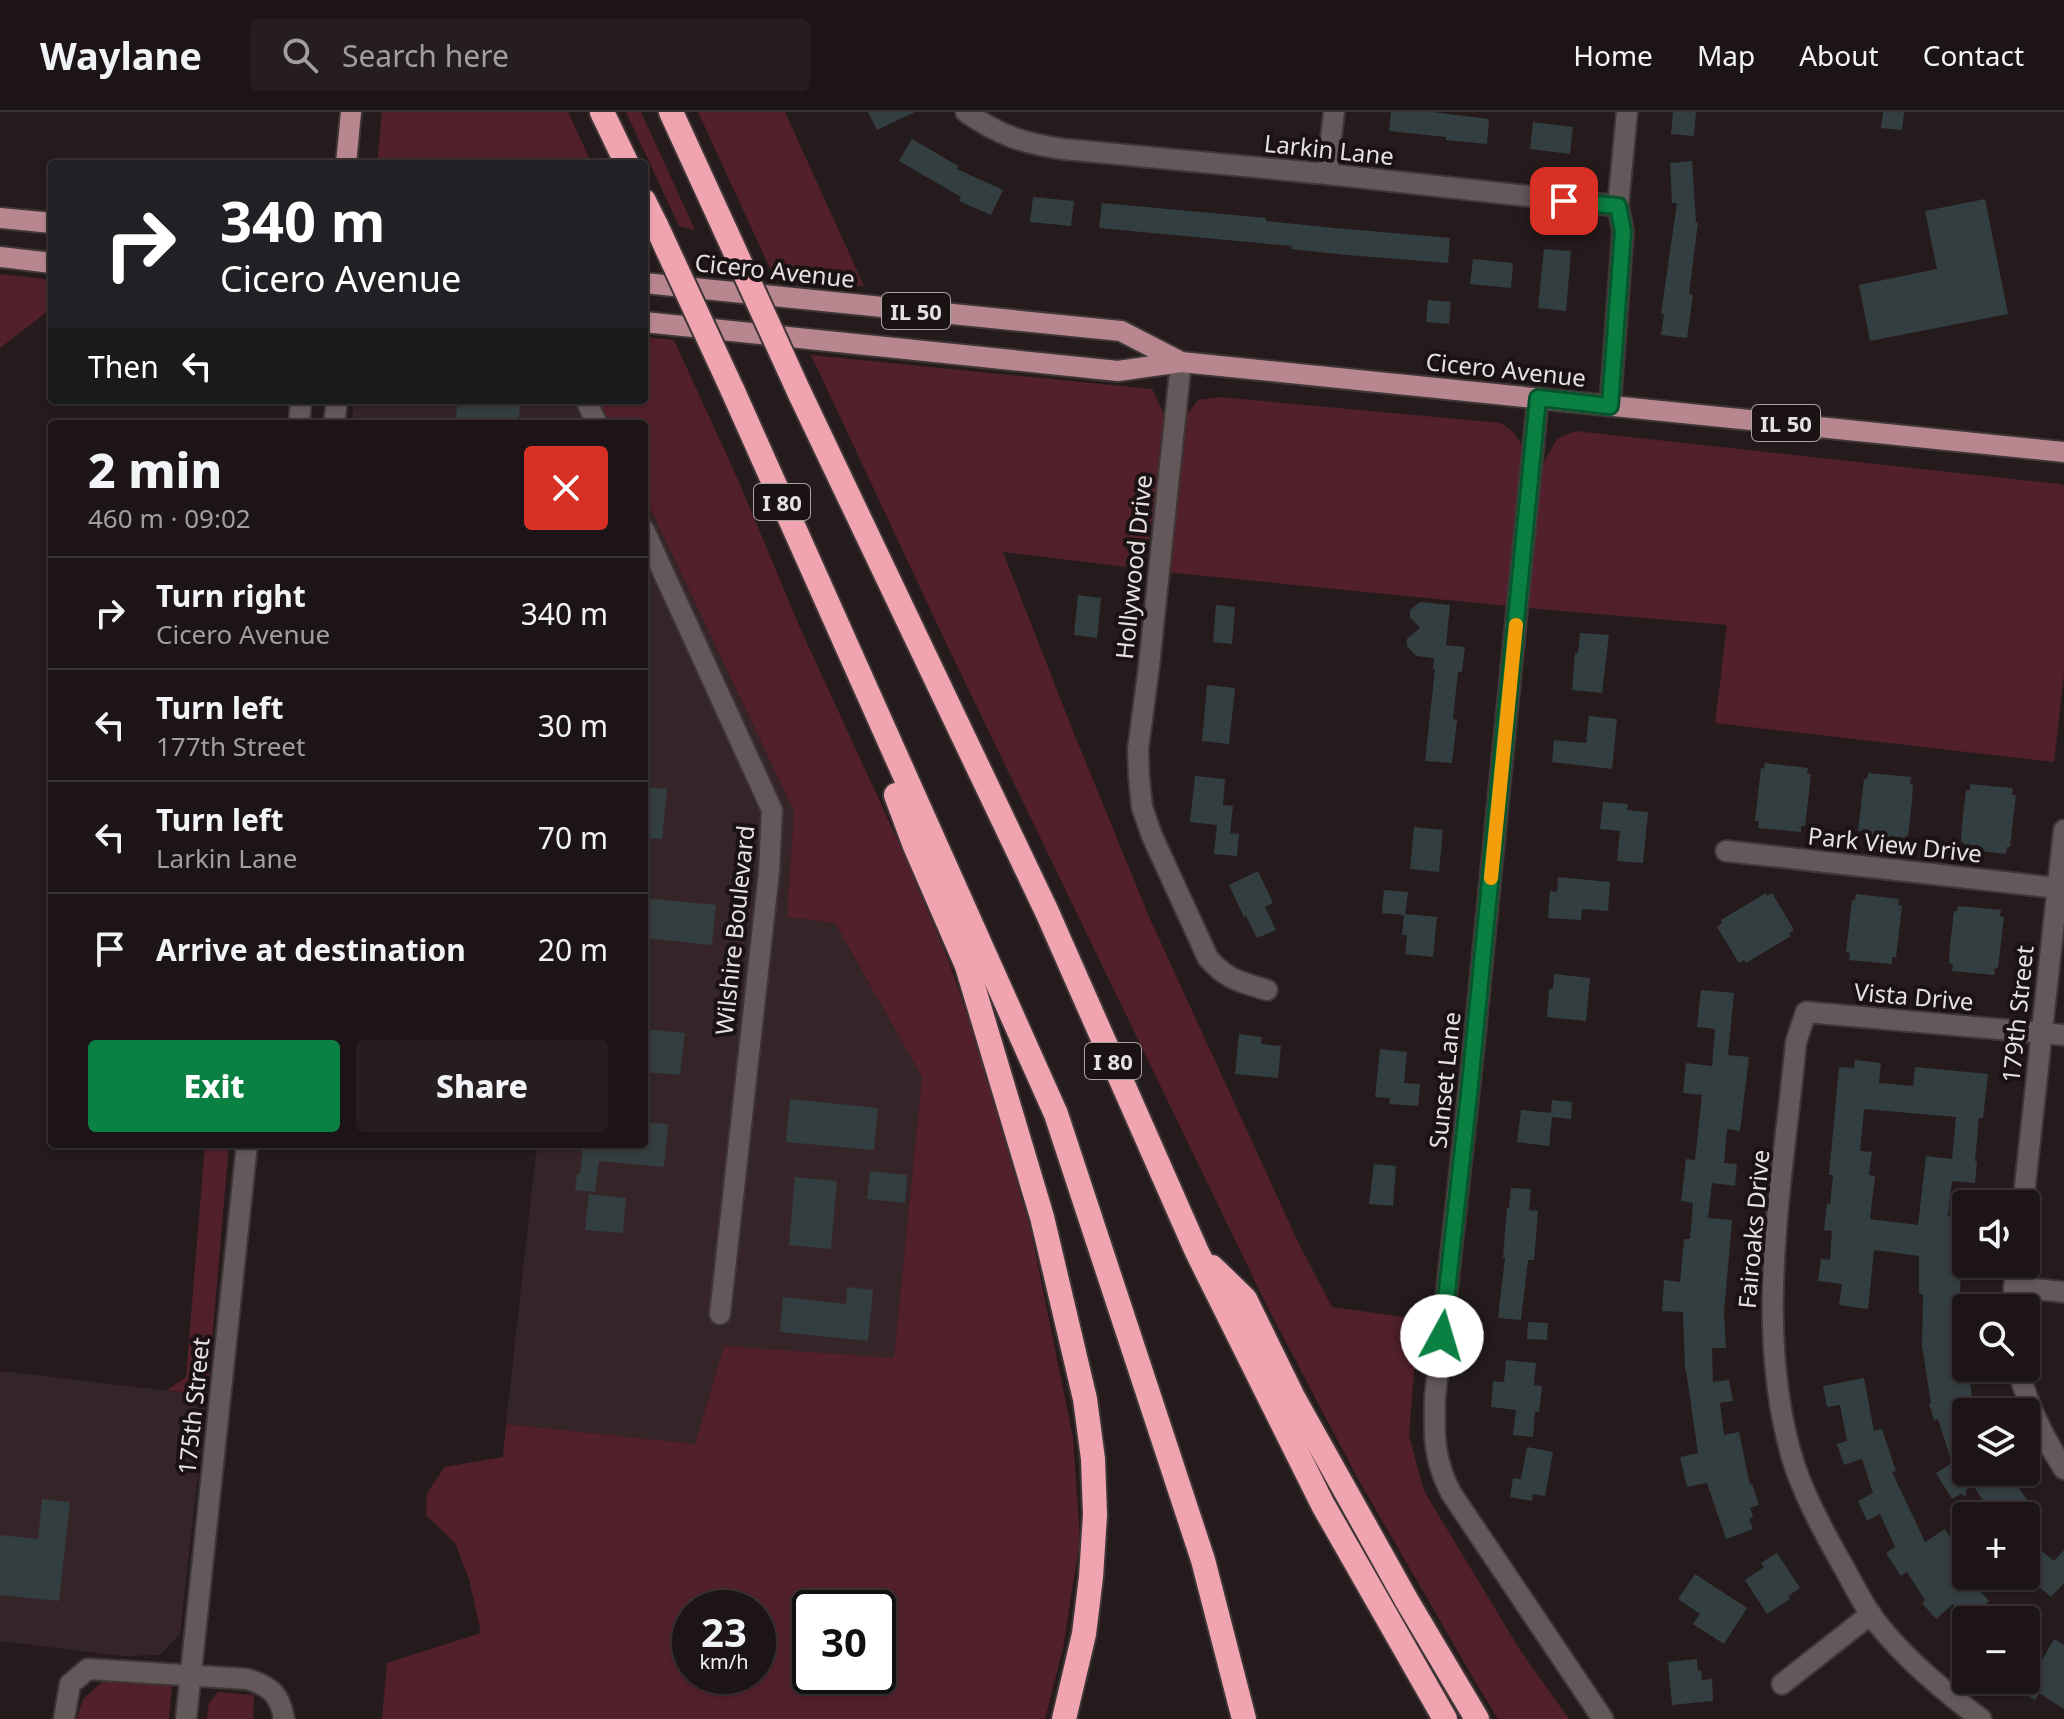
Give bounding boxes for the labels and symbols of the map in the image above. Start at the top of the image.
street label: Larkin Lane [1262,126,1396,172]
pin [1530,167,1598,235]
street label: Cicero Avenue [693,245,857,295]
road number: IL 50 [882,293,950,329]
street label: Cicero Avenue [1424,344,1588,394]
road number: IL 50 [1752,405,1820,441]
street label: Hollywood Drive [1107,473,1159,661]
road number: I 80 [754,484,810,520]
street label: Park View Drive [1806,818,1984,870]
street label: Wilshire Boulevard [707,824,761,1036]
street label: 179th Street [1993,943,2041,1084]
street label: Vista Drive [1853,974,1975,1018]
street label: Sunset Lane [1420,1010,1468,1150]
road number: I 80 [1085,1043,1141,1079]
street label: Fairoaks Drive [1730,1148,1776,1310]
position arrow [1400,1294,1484,1378]
street label: 175th Street [169,1335,217,1476]
speed limit sign: 30 [792,1590,896,1694]

